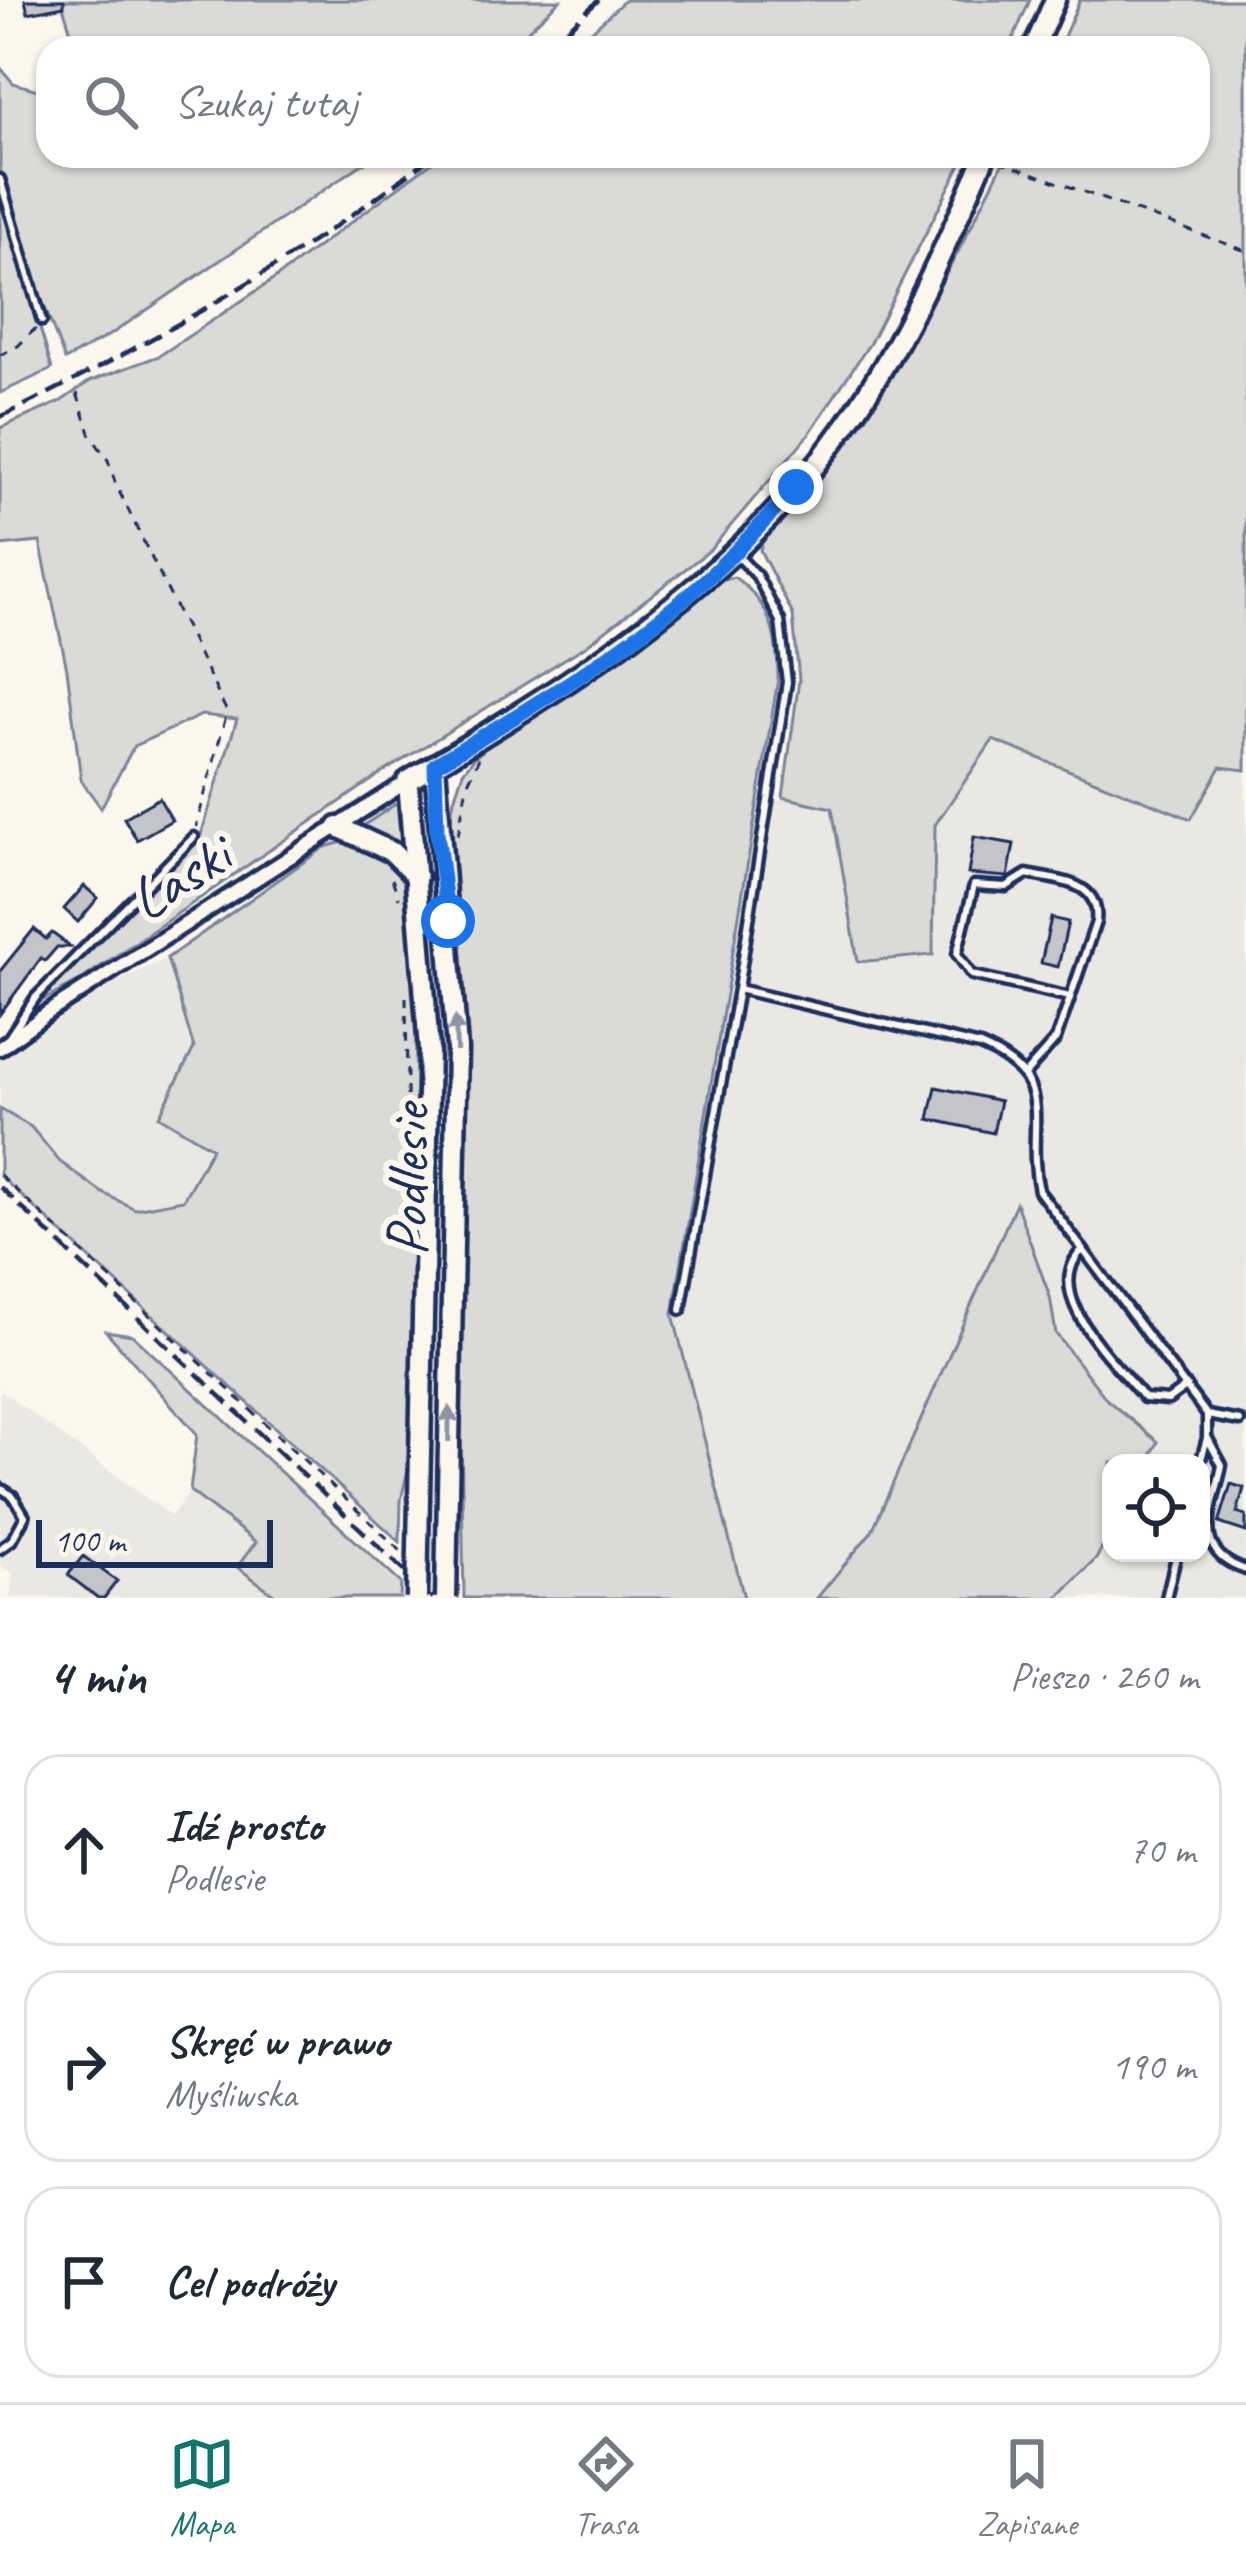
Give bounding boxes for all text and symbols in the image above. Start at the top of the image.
search box [36,36,1210,168]
icon: search [78,69,144,135]
text: Szukaj tutaj [174,74,357,131]
route end [769,460,823,514]
street label: Laski [115,813,250,937]
route start [421,894,475,948]
one-way arrow [446,1014,465,1052]
street label: Podlesie [368,1099,446,1256]
one-way arrow [440,1404,459,1442]
map controls [1102,1454,1210,1562]
button: locate [1102,1454,1210,1562]
scale bar [36,1514,273,1567]
text: 100 m [54,1520,125,1562]
text: 4 min [48,1644,146,1708]
text: Pieszo · 260 m [1010,1652,1198,1701]
text: Idź prosto [165,1797,323,1854]
icon: ahead [51,1817,117,1883]
text: 70 m [1129,1826,1195,1875]
text: Podlesie [165,1854,264,1903]
text: Skręć w prawo [165,2013,389,2070]
icon: right [51,2033,117,2099]
text: 190 m [1111,2042,1195,2091]
text: Myśliwska [165,2070,297,2119]
icon: arrive [51,2249,117,2315]
text: Cel podróży [165,2254,334,2311]
tab: Mapa [169,2431,235,2545]
tab: Trasa [573,2431,639,2545]
tab: Zapisane [977,2431,1077,2545]

